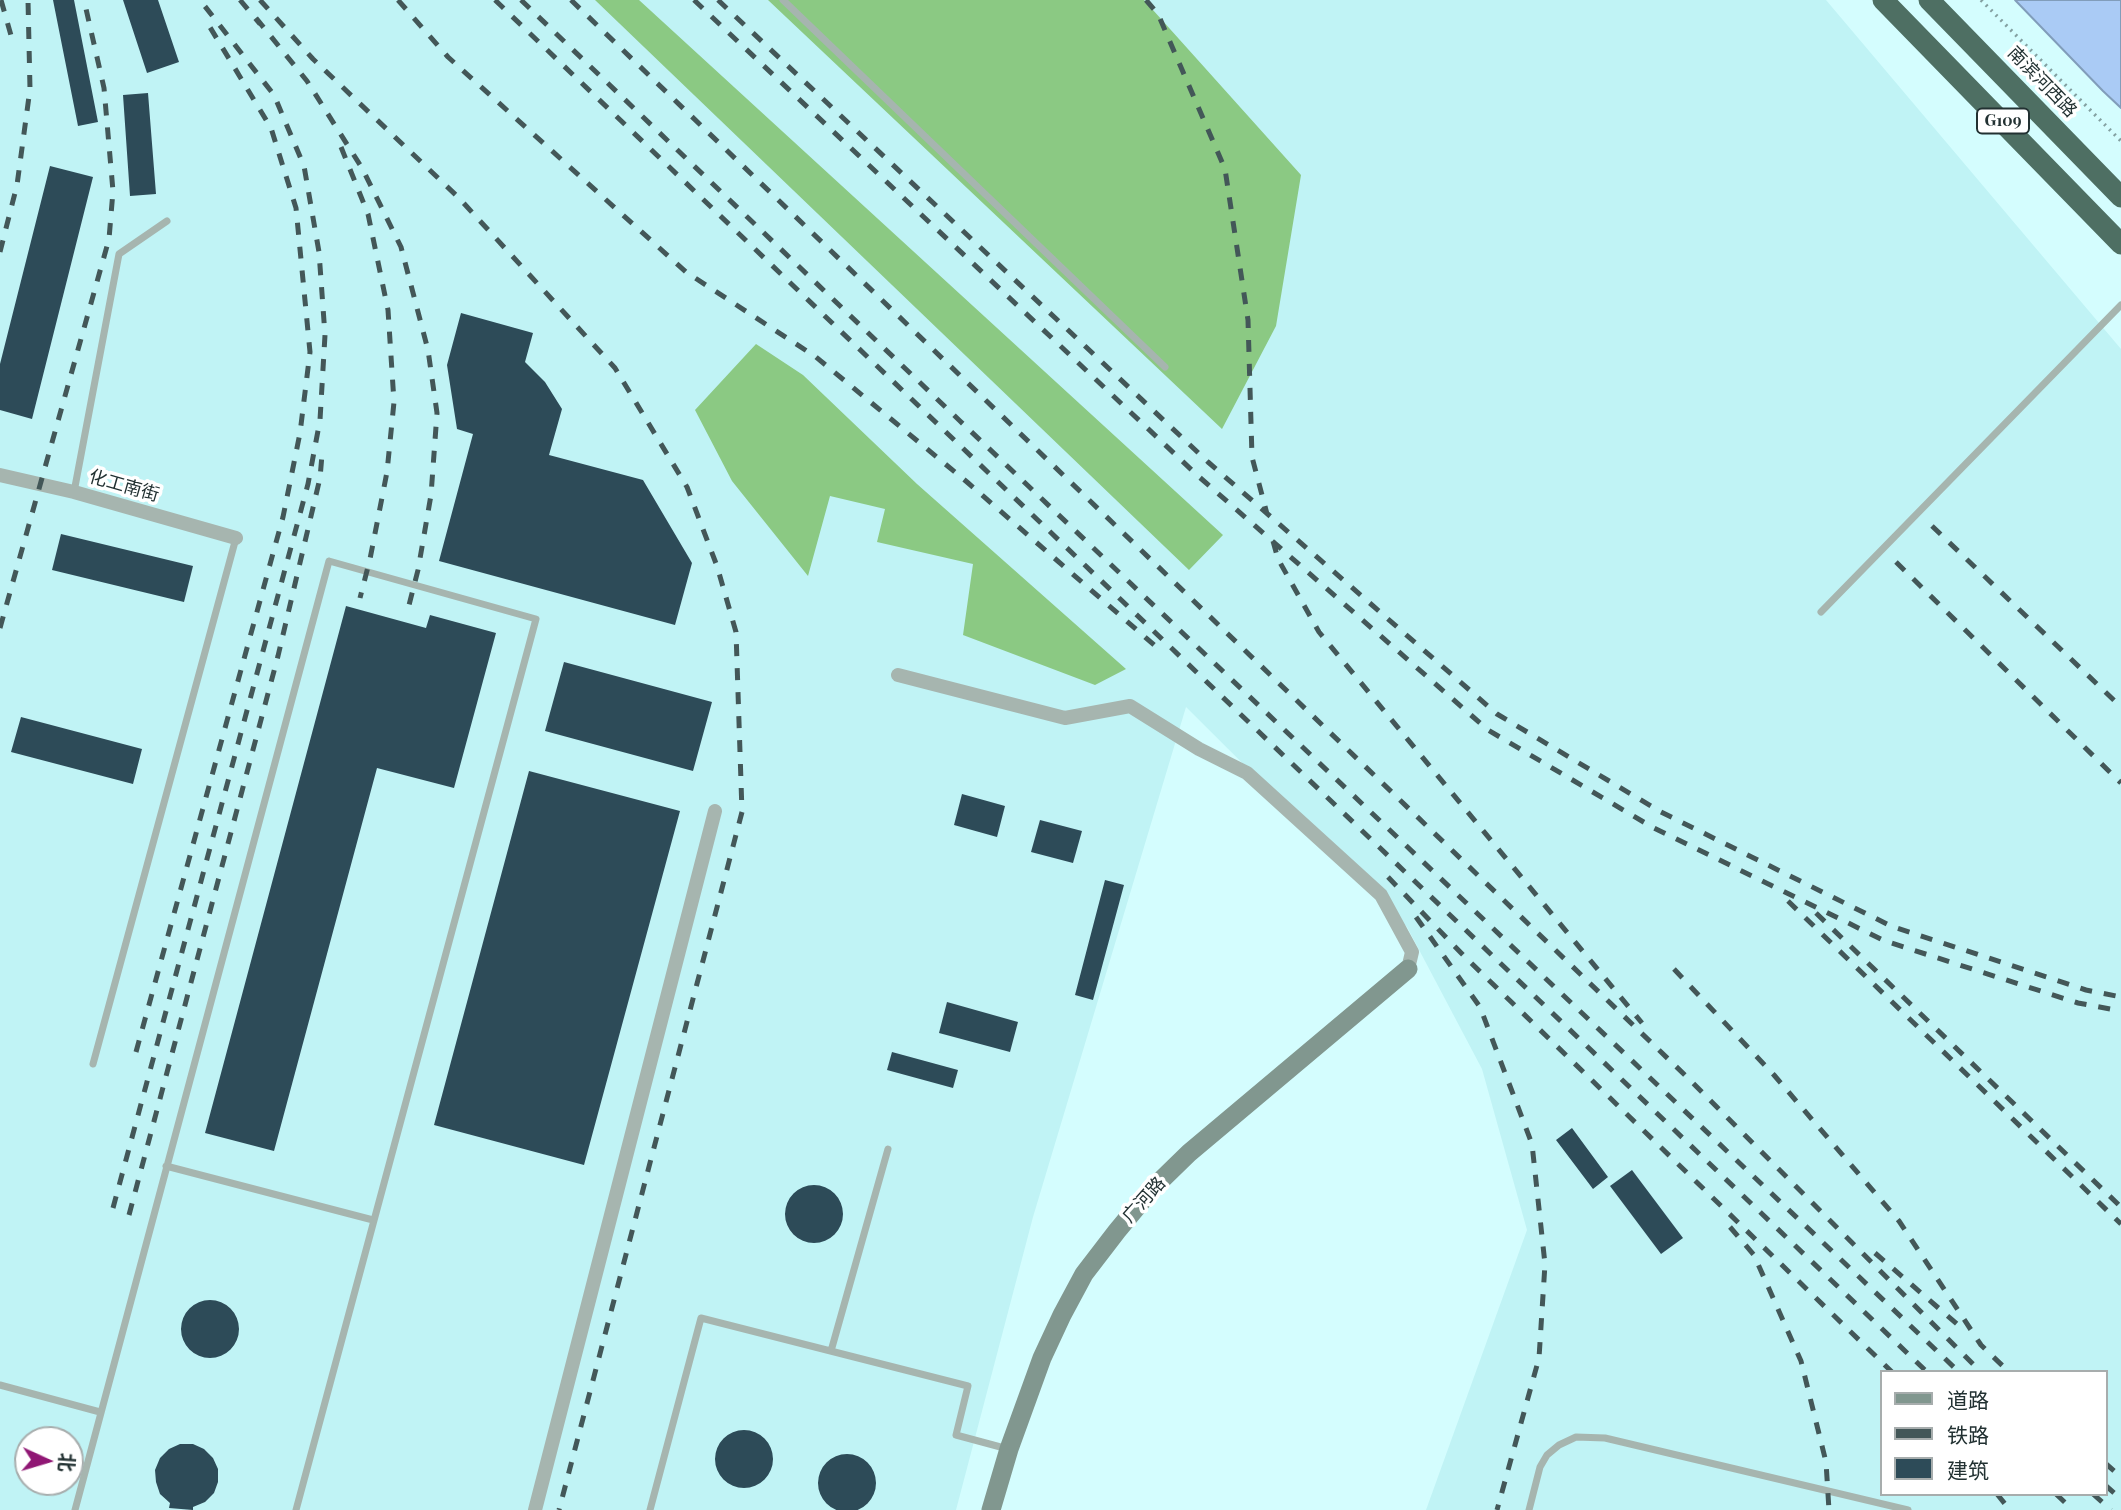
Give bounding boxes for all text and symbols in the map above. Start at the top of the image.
street label: 南滨河西路 [2003,42,2081,122]
road number: G109 [1977,108,2029,134]
street label: 化工南街 [86,466,162,506]
street label: 广河路 [1118,1173,1170,1227]
legend [1880,1370,2107,1496]
text: 道路 [1947,1385,1989,1413]
text: 铁路 [1947,1420,1989,1448]
north arrow [14,1426,84,1496]
text: 北 [54,1452,82,1473]
text: 建筑 [1947,1455,1989,1483]

